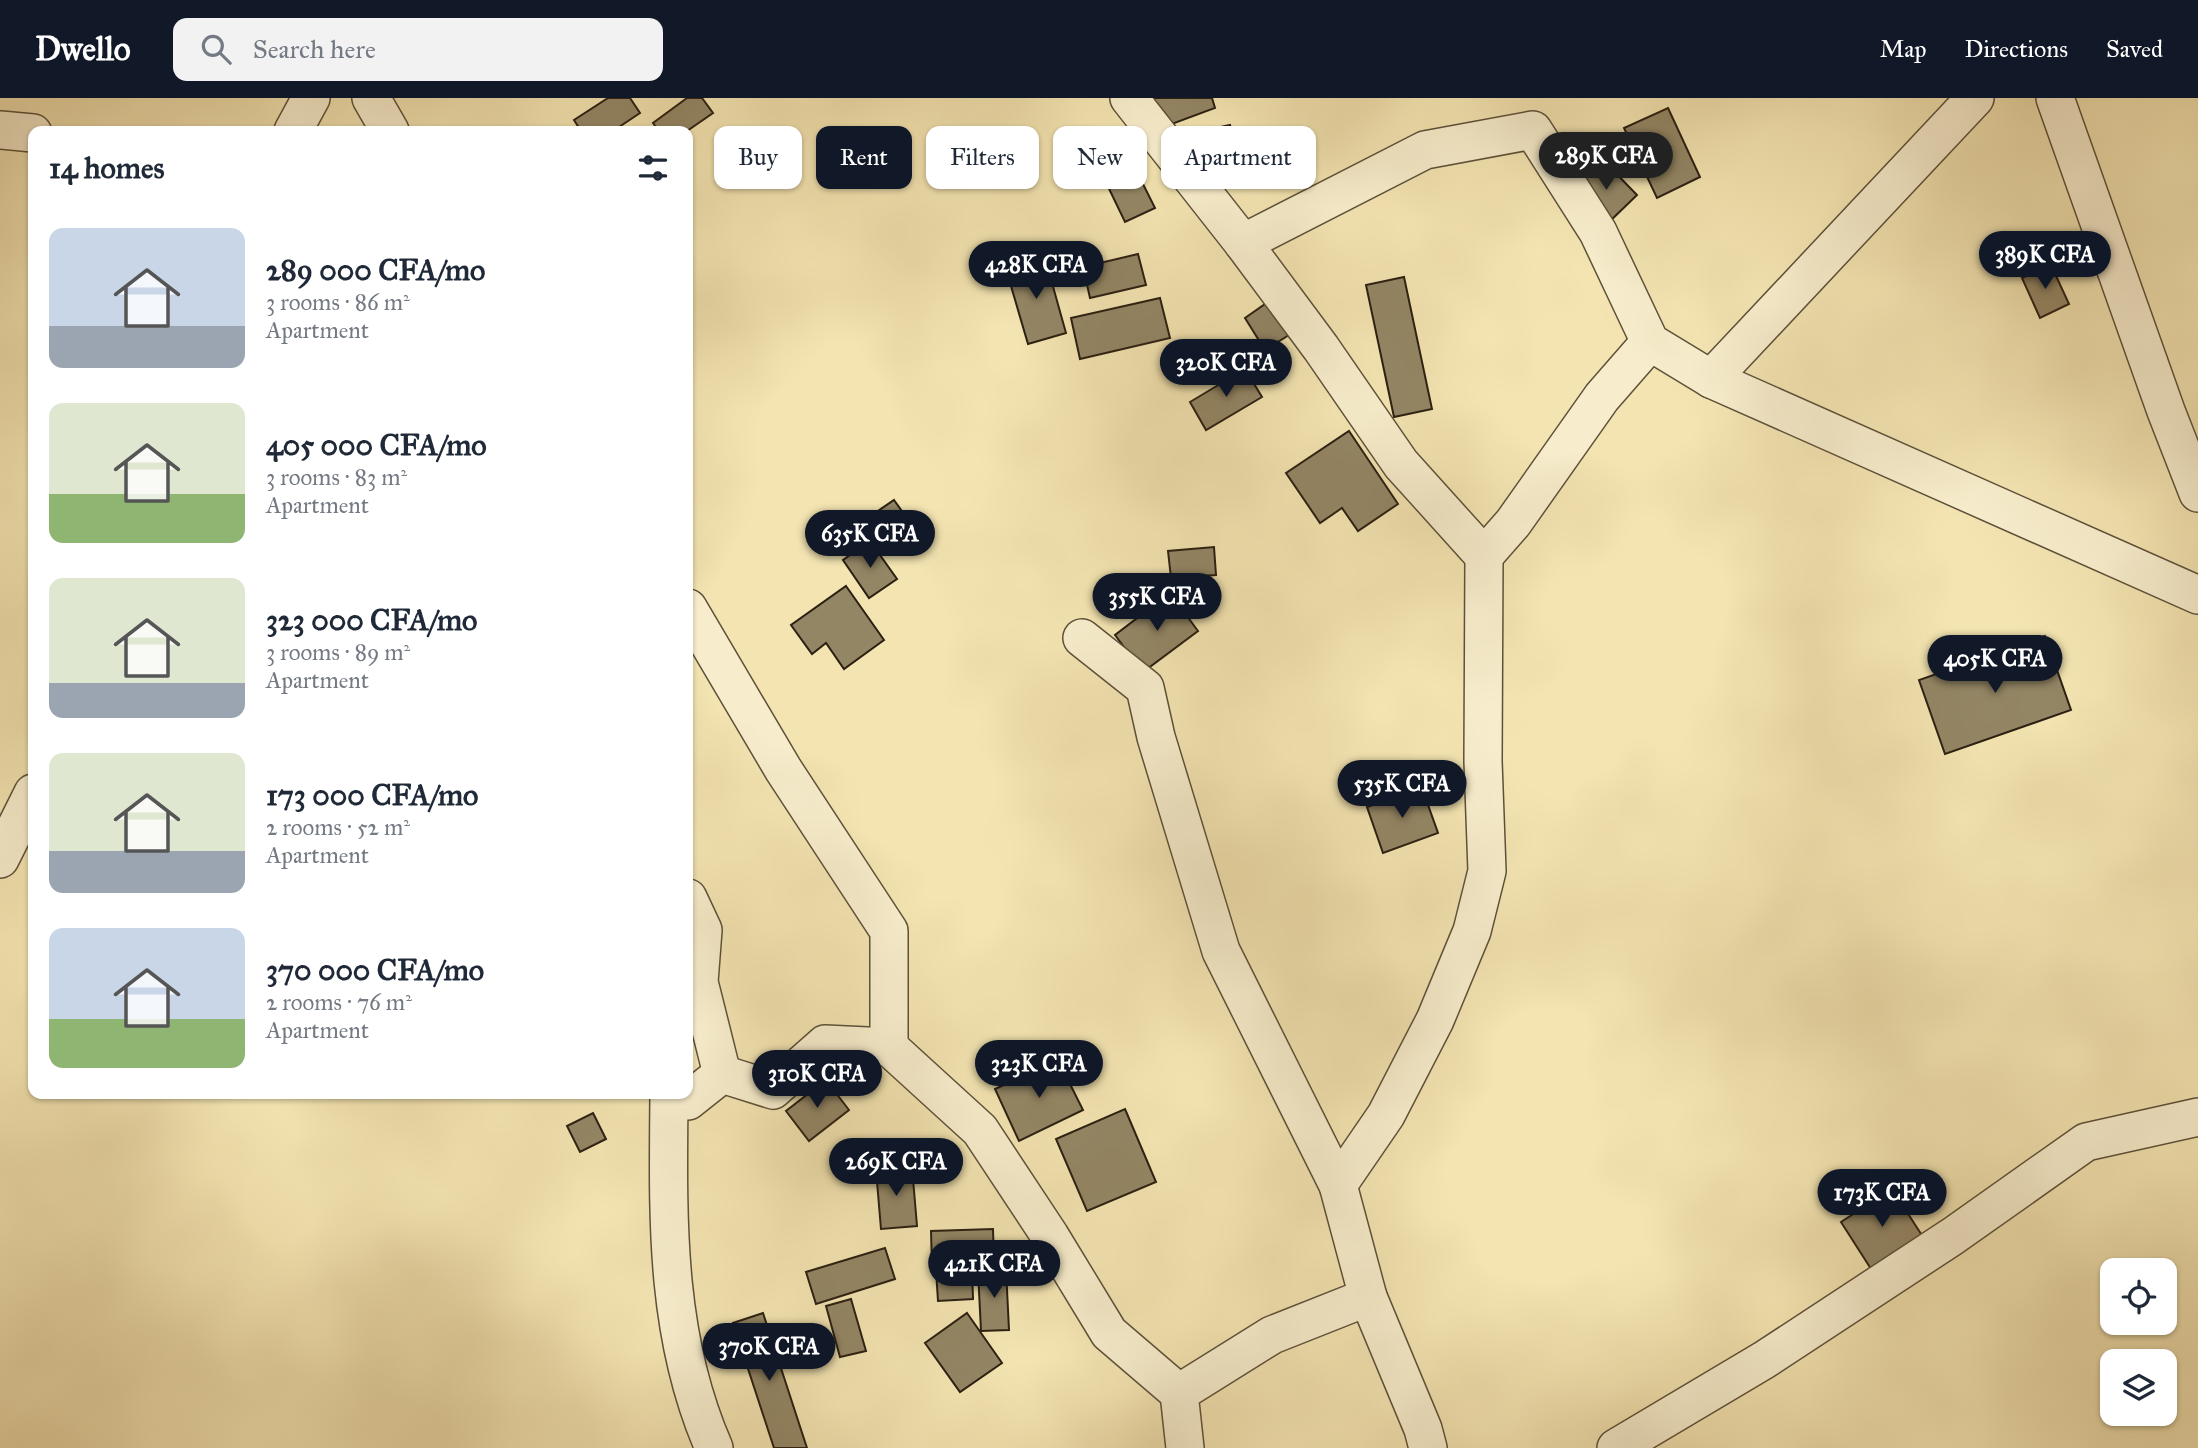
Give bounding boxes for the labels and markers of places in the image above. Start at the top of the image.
pin: 289K CFA [1534,132,1678,192]
pin: 389K CFA [1973,232,2117,291]
pin: 428K CFA [964,242,1108,301]
pin: 320K CFA [1154,340,1298,399]
pin: 635K CFA [798,510,942,570]
pin: 355K CFA [1085,574,1229,633]
pin: 405K CFA [1923,636,2067,695]
pin: 535K CFA [1330,760,1474,820]
pin: 323K CFA [967,1040,1111,1100]
pin: 310K CFA [745,1051,889,1110]
pin: 269K CFA [824,1138,968,1198]
pin: 173K CFA [1810,1170,1954,1229]
pin: 421K CFA [922,1240,1066,1300]
pin: 370K CFA [697,1324,841,1383]

